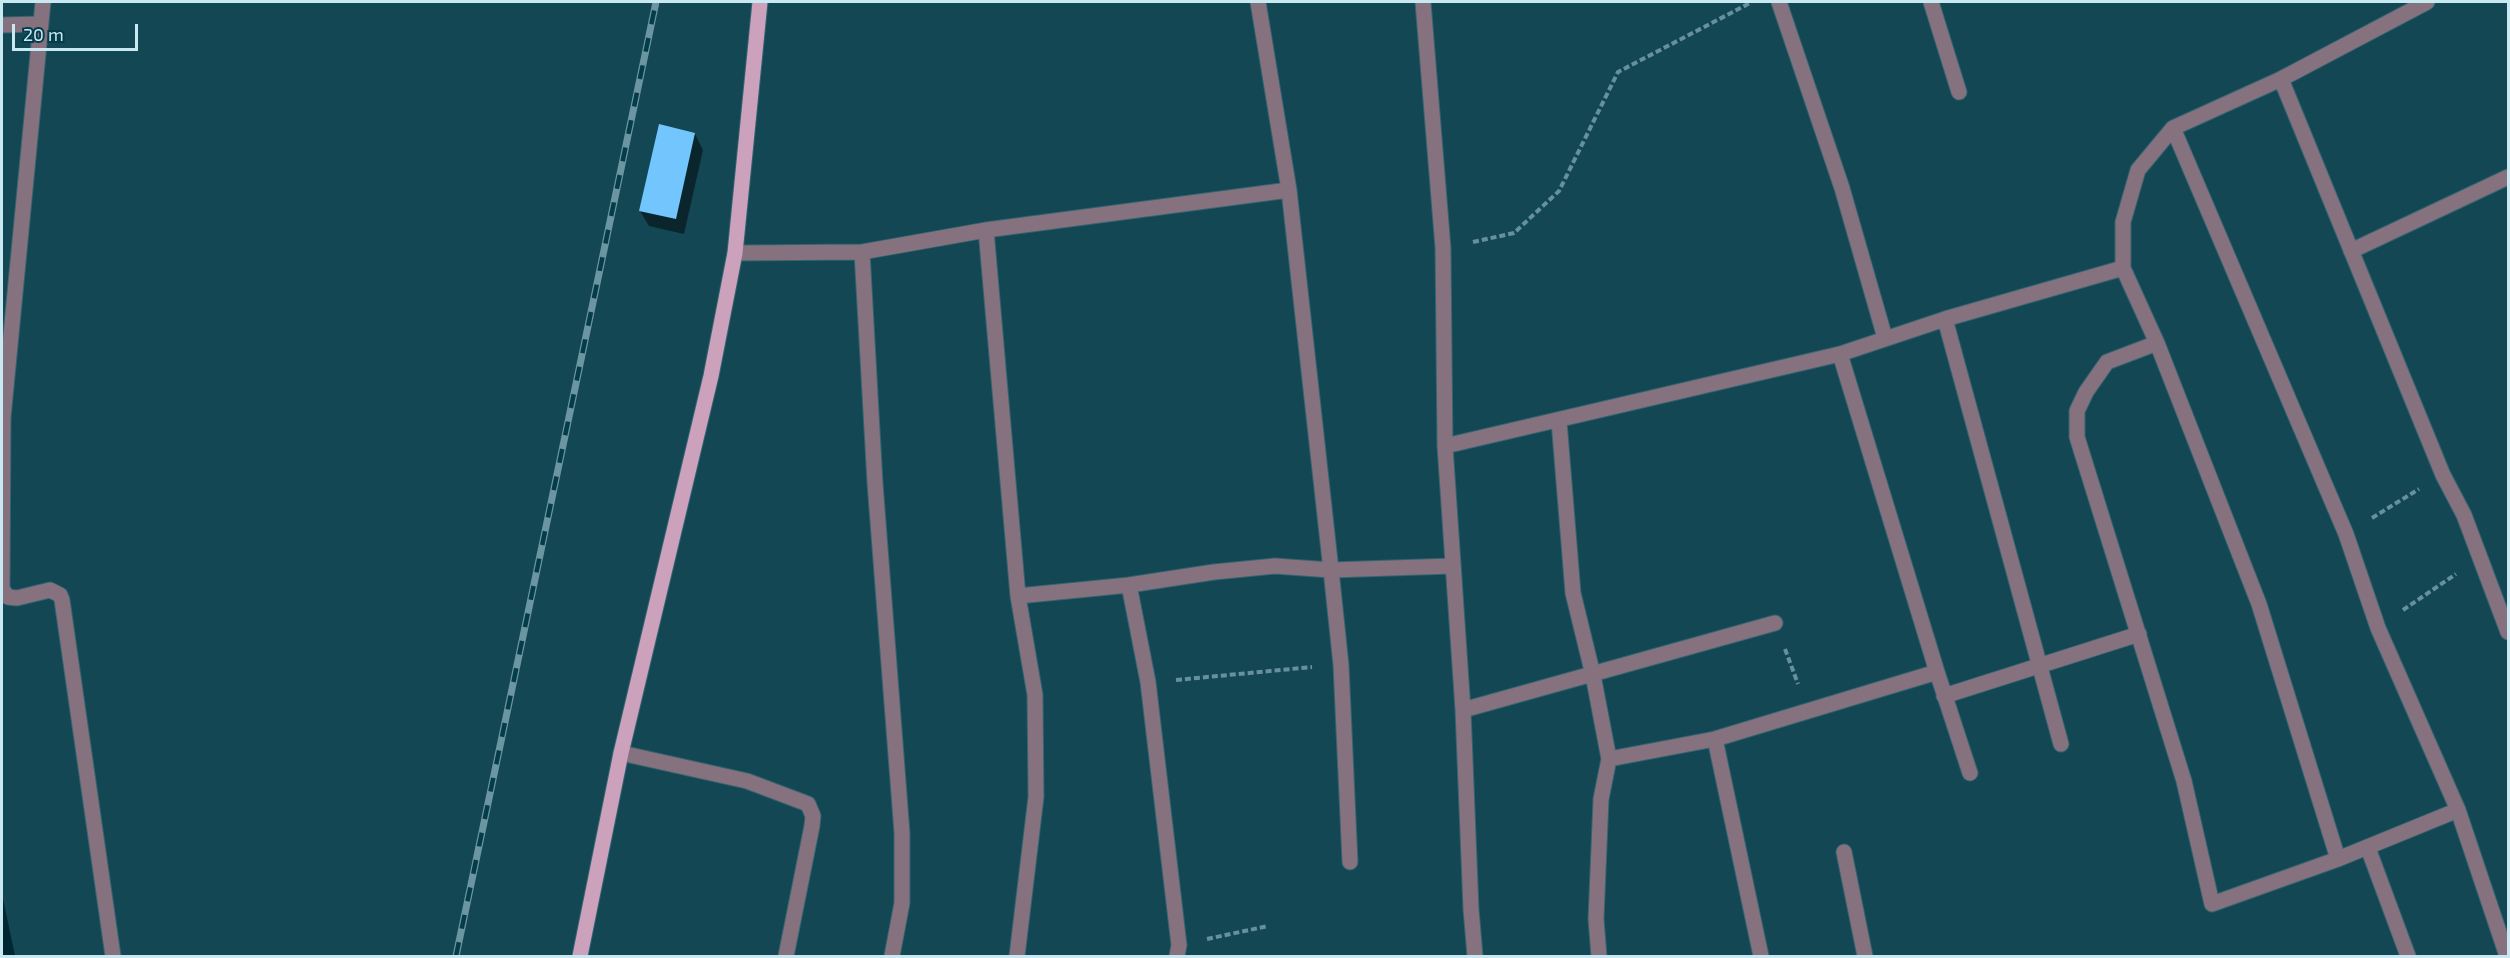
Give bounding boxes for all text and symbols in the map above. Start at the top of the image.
scale bar [15,12,141,50]
text: 20 m [23,23,64,45]

